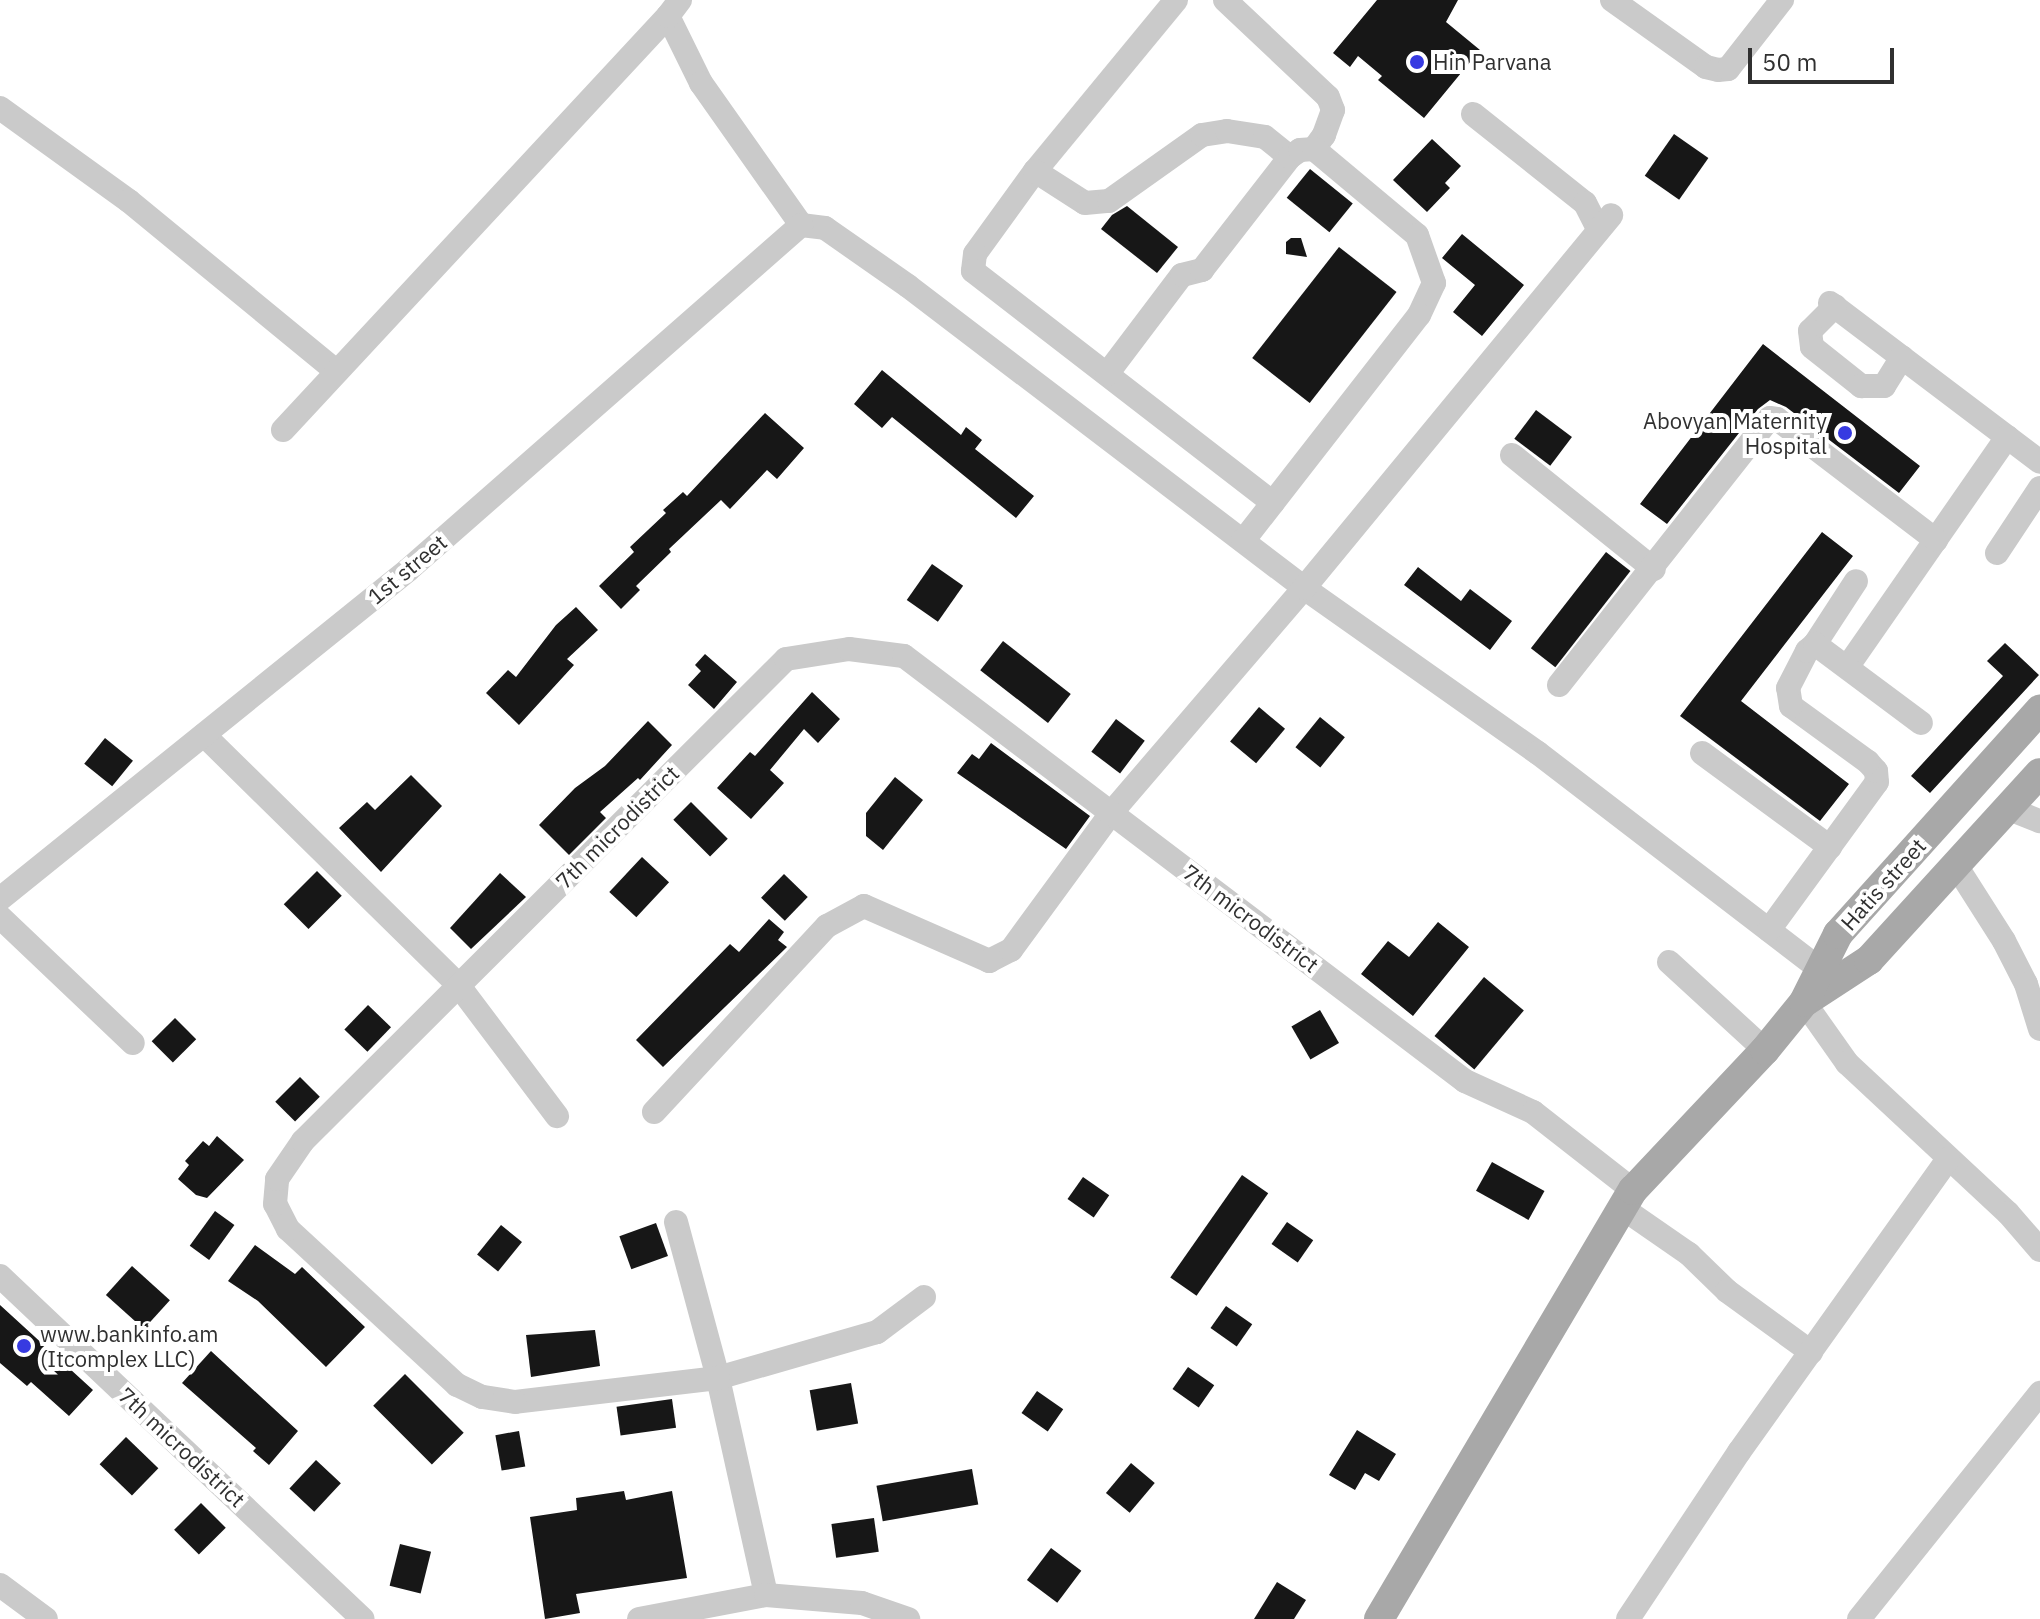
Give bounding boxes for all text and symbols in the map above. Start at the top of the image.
scale bar [1752,32,1898,82]
text: 50 m [1762,46,1817,78]
place label: Hin Parvana [1433,49,1552,75]
marker: Hin Parvana [1408,53,1426,71]
place label: Abovyan Maternity Hospital [1643,407,1827,458]
marker: Abovyan Maternity Hospital [1834,422,1856,444]
street label: 1st street [362,528,452,610]
street label: 7th microdistrict [550,760,684,894]
street label: Hatis street [1835,833,1931,935]
street label: 7th microdistrict [1178,858,1324,978]
place label: www.bankinfo.am (Itcomplex LLC) [40,1320,219,1372]
marker: www.bankinfo.am (Itcomplex LLC) [15,1337,33,1355]
street label: 7th microdistrict [113,1382,251,1512]

